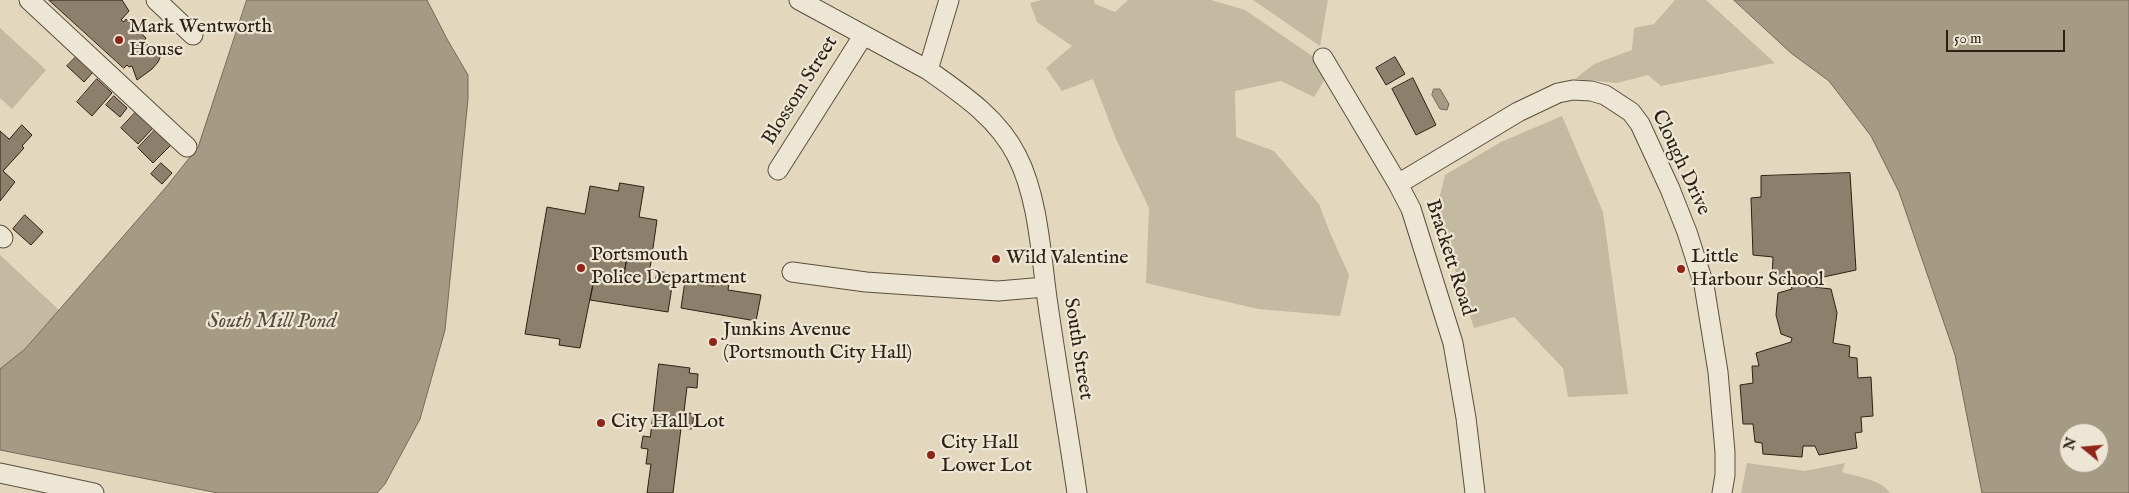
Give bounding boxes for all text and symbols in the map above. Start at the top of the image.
place label: Mark Wentworth House [129,16,272,63]
scale bar [1949,20,2068,52]
text: 50 m [1954,29,1982,48]
street label: Blossom Street [758,32,844,150]
marker: Mark Wentworth House [113,34,125,46]
street label: Clough Drive [1645,107,1715,219]
street label: Brackett Road [1419,197,1479,319]
place label: Portsmouth Police Department [591,244,747,291]
place label: Little Harbour School [1691,246,1824,293]
place label: Wild Valentine [1006,247,1129,271]
marker: Wild Valentine [990,253,1002,265]
marker: Portsmouth Police Department [575,262,587,274]
marker: Little Harbour School [1675,263,1687,275]
street label: South Street [1057,296,1097,402]
water label: South Mill Pond [208,310,336,336]
place label: Junkins Avenue (Portsmouth City Hall) [723,319,912,366]
marker: Junkins Avenue (Portsmouth City Hall) [707,336,719,348]
place label: City Hall Lot [611,411,725,435]
marker: City Hall Lot [595,417,607,429]
north arrow [2059,423,2109,473]
place label: City Hall Lower Lot [941,432,1032,479]
text: N [2060,435,2081,452]
marker: City Hall Lower Lot [925,449,937,461]

